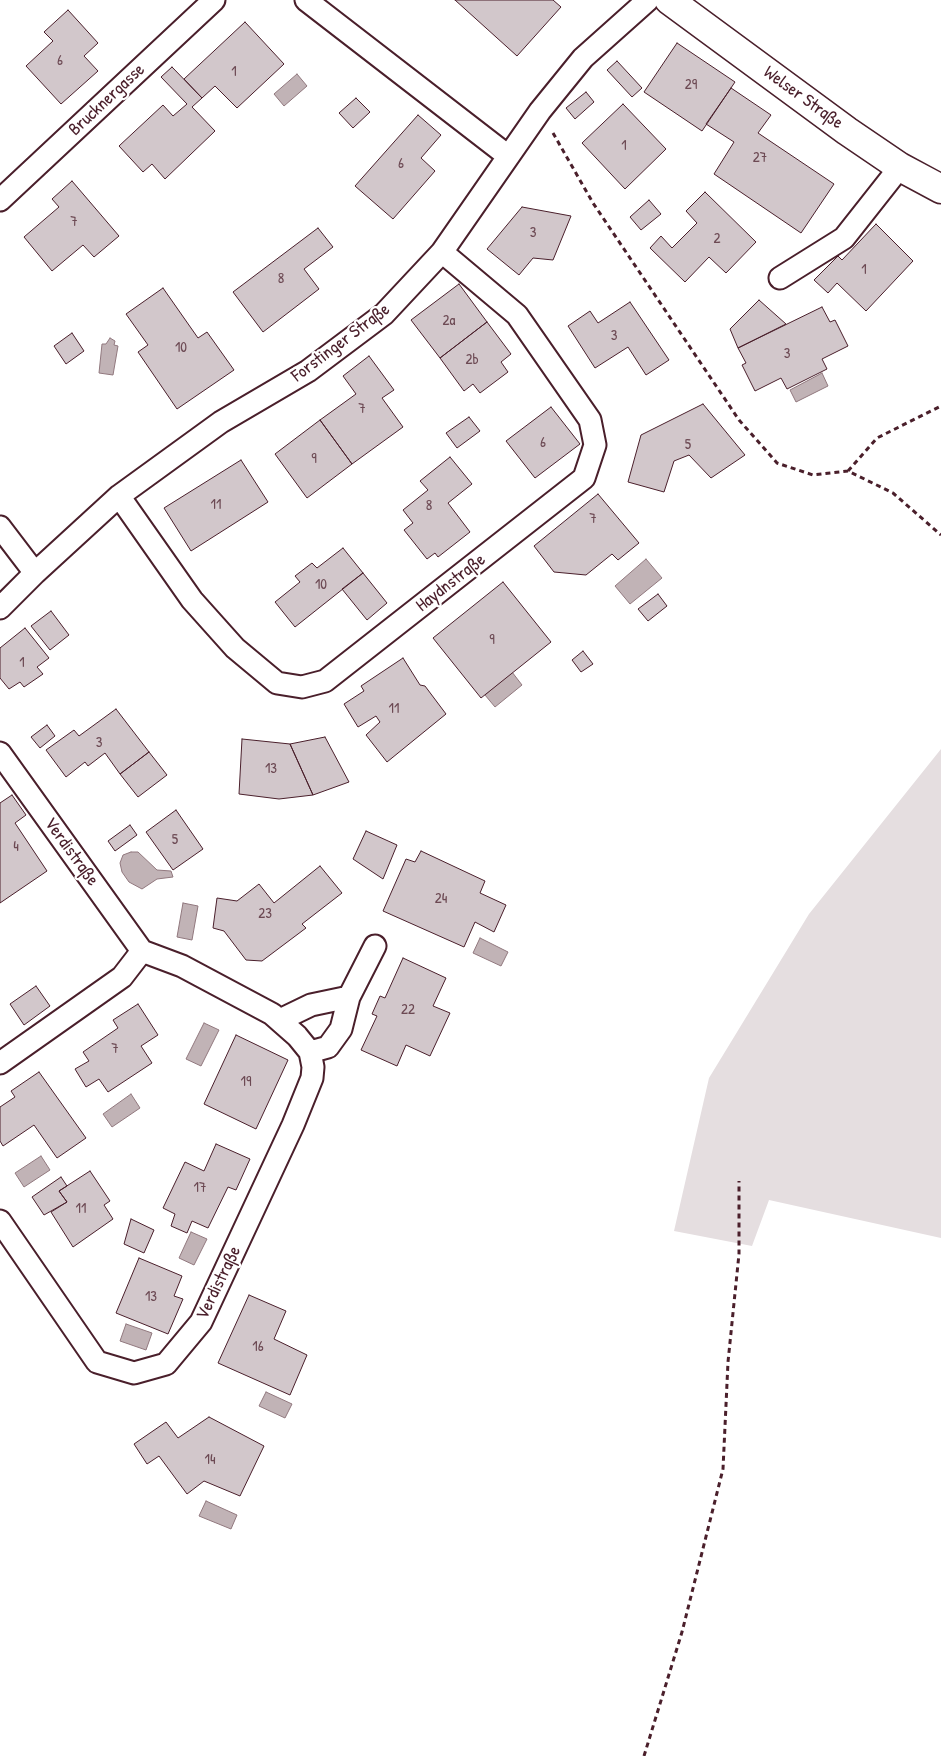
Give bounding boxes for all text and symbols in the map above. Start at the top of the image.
house number: 6 [57,52,63,70]
street label: Brucknergasse [65,59,149,141]
street label: Welser Straße [759,62,847,134]
house number: 1 [231,63,237,81]
house number: 29 [685,76,697,94]
house number: 1 [621,137,627,155]
house number: 27 [753,149,767,167]
house number: 6 [398,155,404,173]
house number: 7 [70,213,78,231]
house number: 3 [530,224,536,242]
house number: 2 [713,230,721,248]
house number: 1 [861,261,867,279]
house number: 8 [278,270,284,288]
street label: Forstinger Straße [288,299,394,387]
house number: 2a [443,312,455,330]
house number: 3 [611,327,617,345]
house number: 10 [175,339,187,357]
house number: 3 [784,345,790,363]
house number: 2b [465,351,479,369]
house number: 7 [358,400,366,418]
house number: 6 [540,434,546,452]
house number: 5 [685,436,691,454]
house number: 9 [311,450,317,468]
house number: 11 [211,496,221,514]
house number: 8 [426,497,432,515]
house number: 7 [589,510,597,528]
street label: Haydnstraße [412,549,490,617]
house number: 10 [315,576,327,594]
house number: 9 [489,631,495,649]
house number: 1 [19,654,25,672]
house number: 11 [389,700,399,718]
house number: 3 [96,734,102,752]
house number: 13 [265,760,277,778]
street label: Verdistraße [39,814,103,890]
house number: 5 [172,831,178,849]
house number: 4 [13,838,19,856]
house number: 24 [435,890,447,908]
house number: 23 [258,905,272,923]
house number: 22 [401,1001,415,1019]
house number: 7 [111,1040,119,1058]
house number: 19 [241,1073,251,1091]
house number: 17 [194,1179,206,1197]
house number: 11 [76,1200,86,1218]
street label: Verdistraße [192,1243,246,1323]
house number: 13 [145,1288,157,1306]
house number: 16 [252,1338,264,1356]
house number: 14 [204,1451,216,1469]

